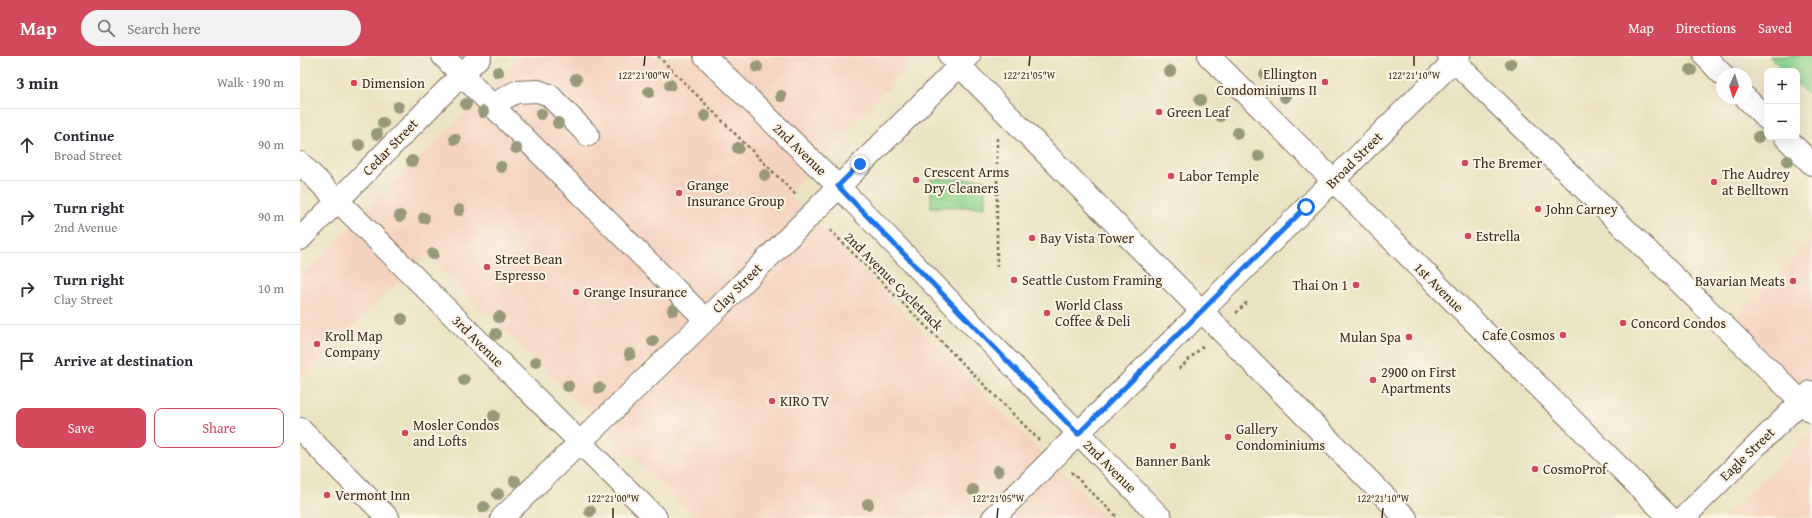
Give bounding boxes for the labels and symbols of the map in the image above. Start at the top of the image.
place label: Ellington Condominiums II [1216,64,1317,100]
text: 122°21'00"W [618,68,671,83]
text: 122°21'05"W [1003,68,1056,83]
text: 122°21'10"W [1388,68,1441,83]
north arrow [1716,68,1752,104]
place label: Dimension [362,73,425,93]
marker: Ellington Condominiums II [1320,77,1330,87]
marker: Dimension [349,78,359,88]
place label: Green Leaf [1167,102,1231,122]
marker: Green Leaf [1154,107,1164,117]
street label: Cedar Street [358,114,422,180]
street label: 2nd Avenue [769,118,832,180]
street label: Broad Street [1321,127,1387,193]
place label: The Bremer [1473,153,1542,173]
route end [851,155,869,173]
marker: The Bremer [1460,158,1470,168]
place label: Crescent Arms Dry Cleaners [924,162,1009,198]
place label: The Audrey at Belltown [1722,164,1790,200]
place label: Labor Temple [1179,166,1259,186]
marker: Labor Temple [1166,171,1176,181]
place label: Grange Insurance Group [687,175,785,211]
marker: Crescent Arms Dry Cleaners [911,175,921,185]
marker: The Audrey at Belltown [1709,177,1719,187]
marker: Grange Insurance Group [674,188,684,198]
route start [1297,198,1315,216]
place label: John Carney [1544,199,1618,219]
marker: John Carney [1533,204,1543,214]
place label: Estrella [1476,226,1521,246]
street label: 2nd Avenue Cycletrack [840,227,949,336]
place label: Bay Vista Tower [1040,228,1134,248]
marker: Estrella [1463,231,1473,241]
marker: Bay Vista Tower [1027,233,1037,243]
place label: Street Bean Espresso [495,249,563,285]
street label: Clay Street [707,258,767,318]
street label: 1st Avenue [1410,258,1469,317]
marker: Street Bean Espresso [482,262,492,272]
place label: Seattle Custom Framing [1022,270,1162,290]
place label: Bavarian Meats [1695,271,1785,291]
marker: Seattle Custom Framing [1009,275,1019,285]
place label: Thai On 1 [1292,275,1348,295]
marker: Bavarian Meats [1788,276,1798,286]
marker: Thai On 1 [1351,280,1361,290]
place label: Grange Insurance [584,282,688,302]
marker: Grange Insurance [571,287,581,297]
place label: World Class Coffee & Deli [1055,295,1130,331]
marker: World Class Coffee & Deli [1042,308,1052,318]
street label: 3rd Avenue [448,311,509,372]
place label: Concord Condos [1631,313,1726,333]
marker: Concord Condos [1618,318,1628,328]
place label: Cafe Cosmos [1482,325,1555,345]
place label: Kroll Map Company [325,326,383,362]
place label: Mulan Spa [1339,327,1401,347]
marker: Cafe Cosmos [1558,330,1568,340]
marker: Mulan Spa [1404,332,1414,342]
marker: Kroll Map Company [312,339,322,349]
place label: 2900 on First Apartments [1381,362,1456,398]
marker: 2900 on First Apartments [1368,375,1378,385]
place label: KIRO TV [780,391,829,411]
marker: KIRO TV [767,396,777,406]
place label: Mosler Condos and Lofts [413,415,499,451]
place label: Gallery Condominiums [1236,419,1325,455]
street label: Eagle Street [1715,423,1779,485]
marker: Mosler Condos and Lofts [400,428,410,438]
marker: Gallery Condominiums [1223,432,1233,442]
street label: 2nd Avenue [1079,435,1141,497]
marker: Banner Bank [1168,441,1178,451]
place label: Banner Bank [1135,451,1211,471]
place label: CosmoProf [1543,459,1608,479]
marker: CosmoProf [1530,464,1540,474]
place label: Vermont Inn [335,485,410,505]
marker: Vermont Inn [322,490,332,500]
text: 122°21'00"W [587,491,640,506]
text: 122°21'05"W [972,491,1025,506]
text: 122°21'10"W [1357,491,1410,506]

